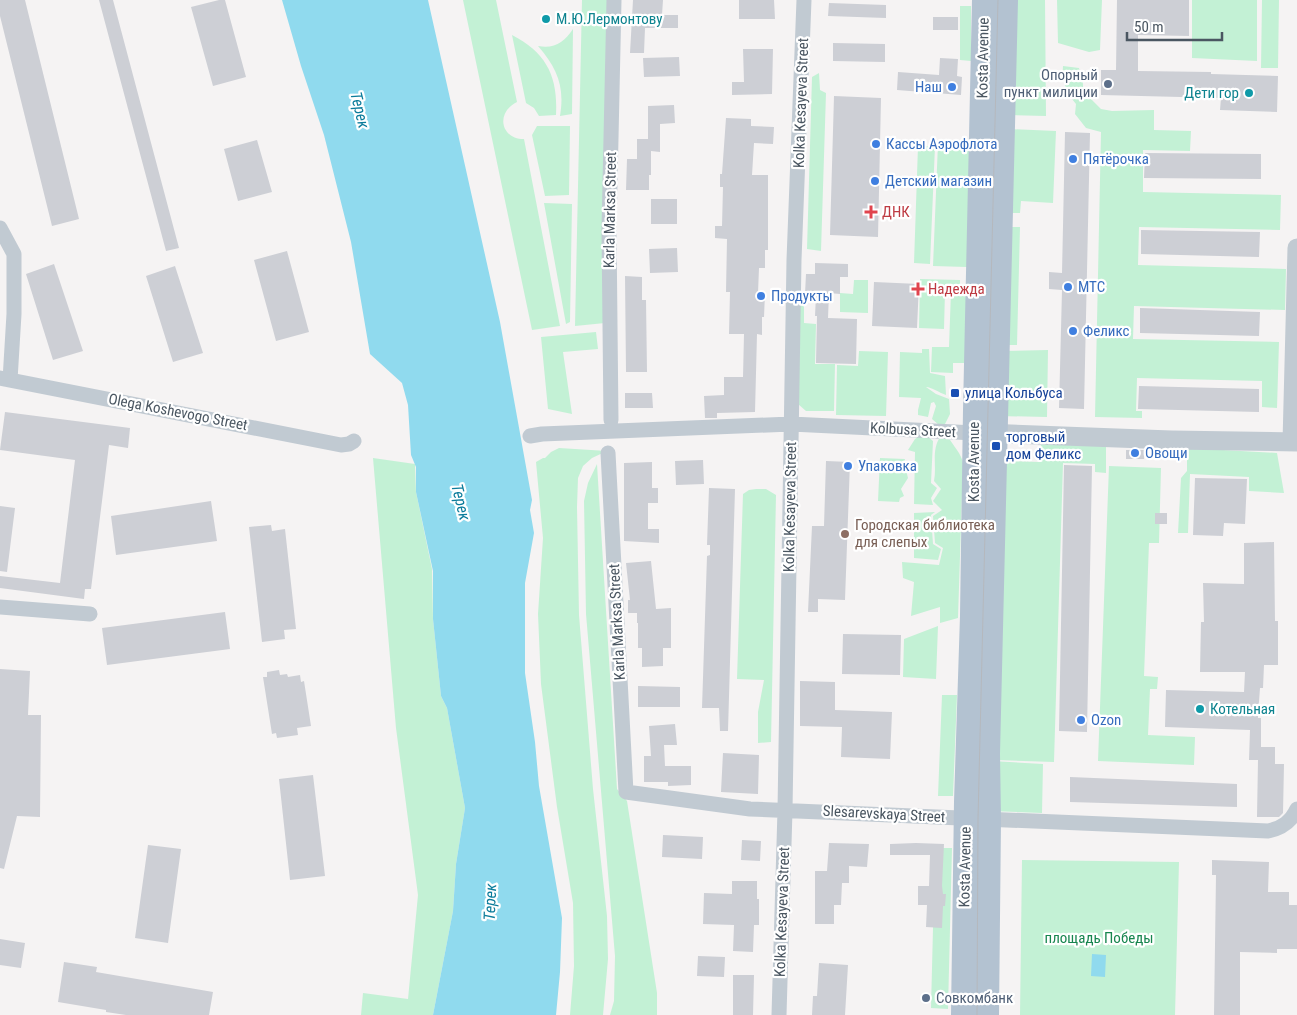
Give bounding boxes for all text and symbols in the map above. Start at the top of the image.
place label: М.Ю.Лермонтову [556,10,663,28]
scale bar [1127,10,1222,42]
marker: М.Ю.Лермонтову [540,13,552,25]
street label: Kosta Avenue [973,18,993,98]
text: 50 m [1134,18,1164,36]
street label: Kolka Kesayeva Street [790,37,812,169]
place label: Опорный пункт милиции [1004,66,1098,101]
place label: Наш [915,78,942,96]
marker: Опорный пункт милиции [1102,78,1114,90]
marker: Наш [946,81,958,93]
place label: Дети гор [1184,84,1239,102]
marker: Дети гор [1243,87,1255,99]
water label: Терек [346,90,374,131]
place label: Кассы Аэрофлота [886,135,998,153]
marker: Кассы Аэрофлота [870,138,882,150]
place label: Пятёрочка [1083,150,1149,168]
street label: Karla Marksa Street [600,152,620,268]
marker: Пятёрочка [1067,153,1079,165]
place label: Детский магазин [885,172,992,190]
marker: Детский магазин [869,175,881,187]
place label: ДНК [882,203,910,221]
marker: ДНК [864,205,878,219]
place label: МТС [1078,278,1105,296]
place label: Надежда [928,280,985,298]
marker: МТС [1062,281,1074,293]
marker: Надежда [912,283,924,295]
place label: Продукты [771,287,833,305]
marker: Продукты [755,290,767,302]
place label: Феликс [1083,322,1130,340]
marker: Феликс [1067,325,1079,337]
place label: улица Кольбуса [965,384,1063,402]
marker: улица Кольбуса [949,387,961,399]
street label: Olega Koshevogo Street [107,390,249,434]
street label: Kolbusa Street [869,419,957,441]
street label: Kosta Avenue [965,422,983,502]
place label: торговый дом Феликс [1006,428,1081,463]
marker: торговый дом Феликс [990,440,1002,452]
street label: Kolka Kesayeva Street [780,442,800,572]
place label: Овощи [1145,444,1188,462]
marker: Овощи [1129,447,1141,459]
place label: Упаковка [858,457,917,475]
marker: Упаковка [842,460,854,472]
water label: Терек [447,482,475,523]
place label: Городская библиотека для слепых [855,516,995,551]
marker: Городская библиотека для слепых [839,528,851,540]
street label: Karla Marksa Street [605,563,629,681]
place label: Котельная [1210,700,1275,718]
marker: Котельная [1194,703,1206,715]
place label: Ozon [1091,711,1121,729]
marker: Ozon [1075,714,1087,726]
street label: Slesarevskaya Street [822,802,946,826]
street label: Kosta Avenue [955,827,975,907]
street label: Kolka Kesayeva Street [771,846,793,978]
water label: Терек [480,883,500,921]
park label: площадь Победы [1045,929,1153,947]
place label: Совкомбанк [936,989,1013,1007]
marker: Совкомбанк [920,992,932,1004]

